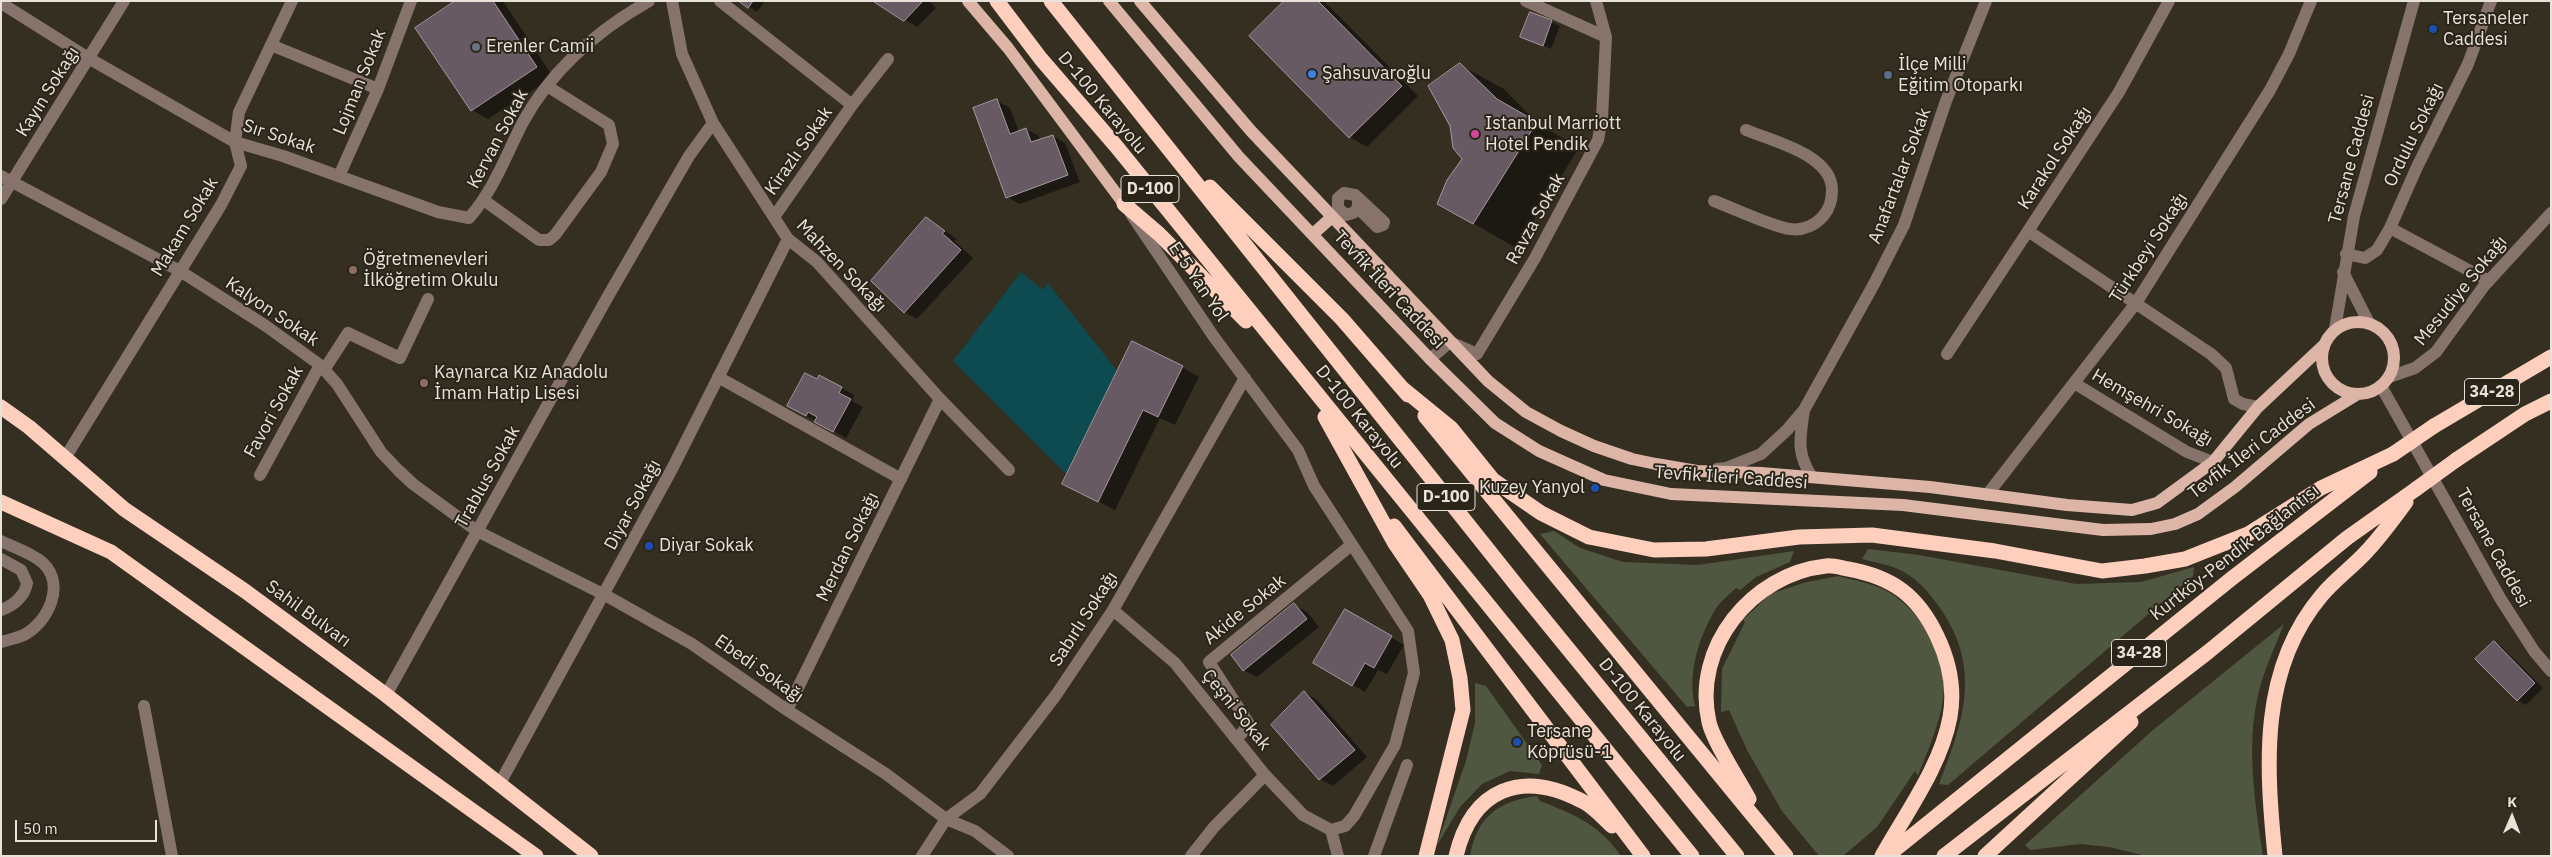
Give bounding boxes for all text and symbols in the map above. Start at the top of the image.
place label: Tersaneler Caddesi [2443,8,2528,50]
marker: Tersaneler Caddesi [2427,23,2439,35]
street label: Lojman Sokak [329,26,391,138]
place label: Erenler Camii [486,36,594,58]
marker: Erenler Camii [470,41,482,53]
street label: Kayın Sokağı [12,43,84,141]
street label: D-100 Karayolu [1053,47,1151,159]
place label: İlçe Milli Eğitim Otoparkı [1898,54,2023,96]
place label: Şahsuvaroğlu [1322,63,1431,85]
marker: Şahsuvaroğlu [1306,68,1318,80]
marker: İlçe Milli Eğitim Otoparkı [1882,69,1894,81]
street label: Ordulu Sokağı [2380,80,2448,190]
street label: Kervan Sokak [463,86,533,192]
street label: Tersane Caddesi [2324,92,2380,226]
street label: Karakol Sokağı [2014,102,2096,214]
street label: Kirazlı Sokak [761,103,837,199]
street label: Anafartalar Sokak [1864,105,1936,247]
place label: Istanbul Marriott Hotel Pendik [1485,113,1621,156]
street label: Sır Sokak [240,115,318,159]
marker: Istanbul Marriott Hotel Pendik [1469,128,1481,140]
street label: Ravza Sokak [1502,170,1570,268]
street label: Makam Sokak [147,173,223,281]
road number: D-100 [1121,175,1179,202]
street label: Türkbeyi Sokağı [2105,189,2193,307]
street label: Mahzen Sokağı [791,215,891,317]
street label: Tevfik İleri Caddesi [1329,226,1449,354]
street label: Mesudiye Sokağı [2410,232,2512,350]
street label: E-5 Yan Yol [1164,238,1232,326]
place label: Öğretmenevleri İlköğretim Okulu [363,249,498,292]
marker: Öğretmenevleri İlköğretim Okulu [347,264,359,276]
street label: Kalyon Sokak [221,273,323,351]
street label: D-100 Karayolu [1311,361,1407,473]
street label: Favori Sokak [240,362,308,462]
place label: Kaynarca Kız Anadolu İmam Hatip Lisesi [434,362,608,404]
street label: Hemşehri Sokağı [2088,365,2216,451]
marker: Kaynarca Kız Anadolu İmam Hatip Lisesi [418,377,430,389]
road number: 34-28 [2464,378,2520,406]
street label: Tevfik İleri Caddesi [2184,394,2320,504]
street label: Trablus Sokak [451,422,525,532]
street label: Diyar Sokağı [600,456,666,554]
street label: Tevfik İleri Caddesi [1654,462,1808,494]
place label: Kuzey Yanyol [1479,477,1585,499]
street label: Kurtköy-Pendik Bağlantısı [2146,480,2324,626]
marker: Kuzey Yanyol [1589,482,1601,494]
road number: D-100 [1417,484,1475,511]
street label: Tersane Caddesi [2451,485,2535,611]
street label: Merdan Sokağı [812,489,884,605]
place label: Diyar Sokak [659,535,754,557]
marker: Diyar Sokak [643,540,655,552]
street label: Sabırlı Sokağı [1045,567,1123,671]
street label: Akide Sokak [1200,570,1290,650]
street label: Sahil Bulvarı [261,576,355,652]
street label: Ebedi Sokağı [710,630,808,708]
road number: 34-28 [2112,640,2166,666]
street label: D-100 Karayolu [1594,654,1690,766]
street label: Çeşni Sokak [1197,665,1275,755]
place label: Tersane Köprüsü-1 [1527,721,1612,764]
marker: Tersane Köprüsü-1 [1511,736,1523,748]
north arrow [2487,792,2537,842]
text: K [2507,793,2517,811]
scale bar [18,810,160,842]
text: 50 m [23,819,58,838]

